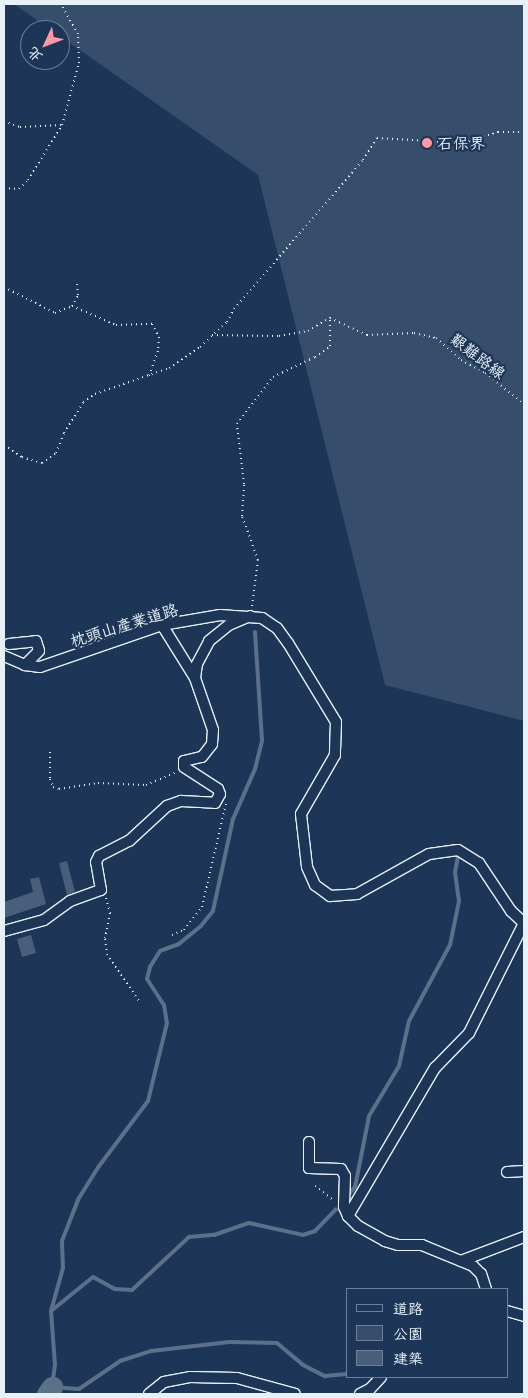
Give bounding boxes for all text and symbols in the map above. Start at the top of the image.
north arrow [20,20,70,70]
text: 北 [23,43,46,66]
place label: 石保界 [437,133,485,153]
marker: 石保界 [421,137,433,149]
street label: 艱難路線 [447,329,509,383]
street label: 枕頭山產業道路 [68,599,180,651]
legend [346,1288,508,1378]
text: 道路 [393,1298,423,1318]
text: 公園 [393,1323,423,1343]
text: 建築 [393,1348,423,1368]

